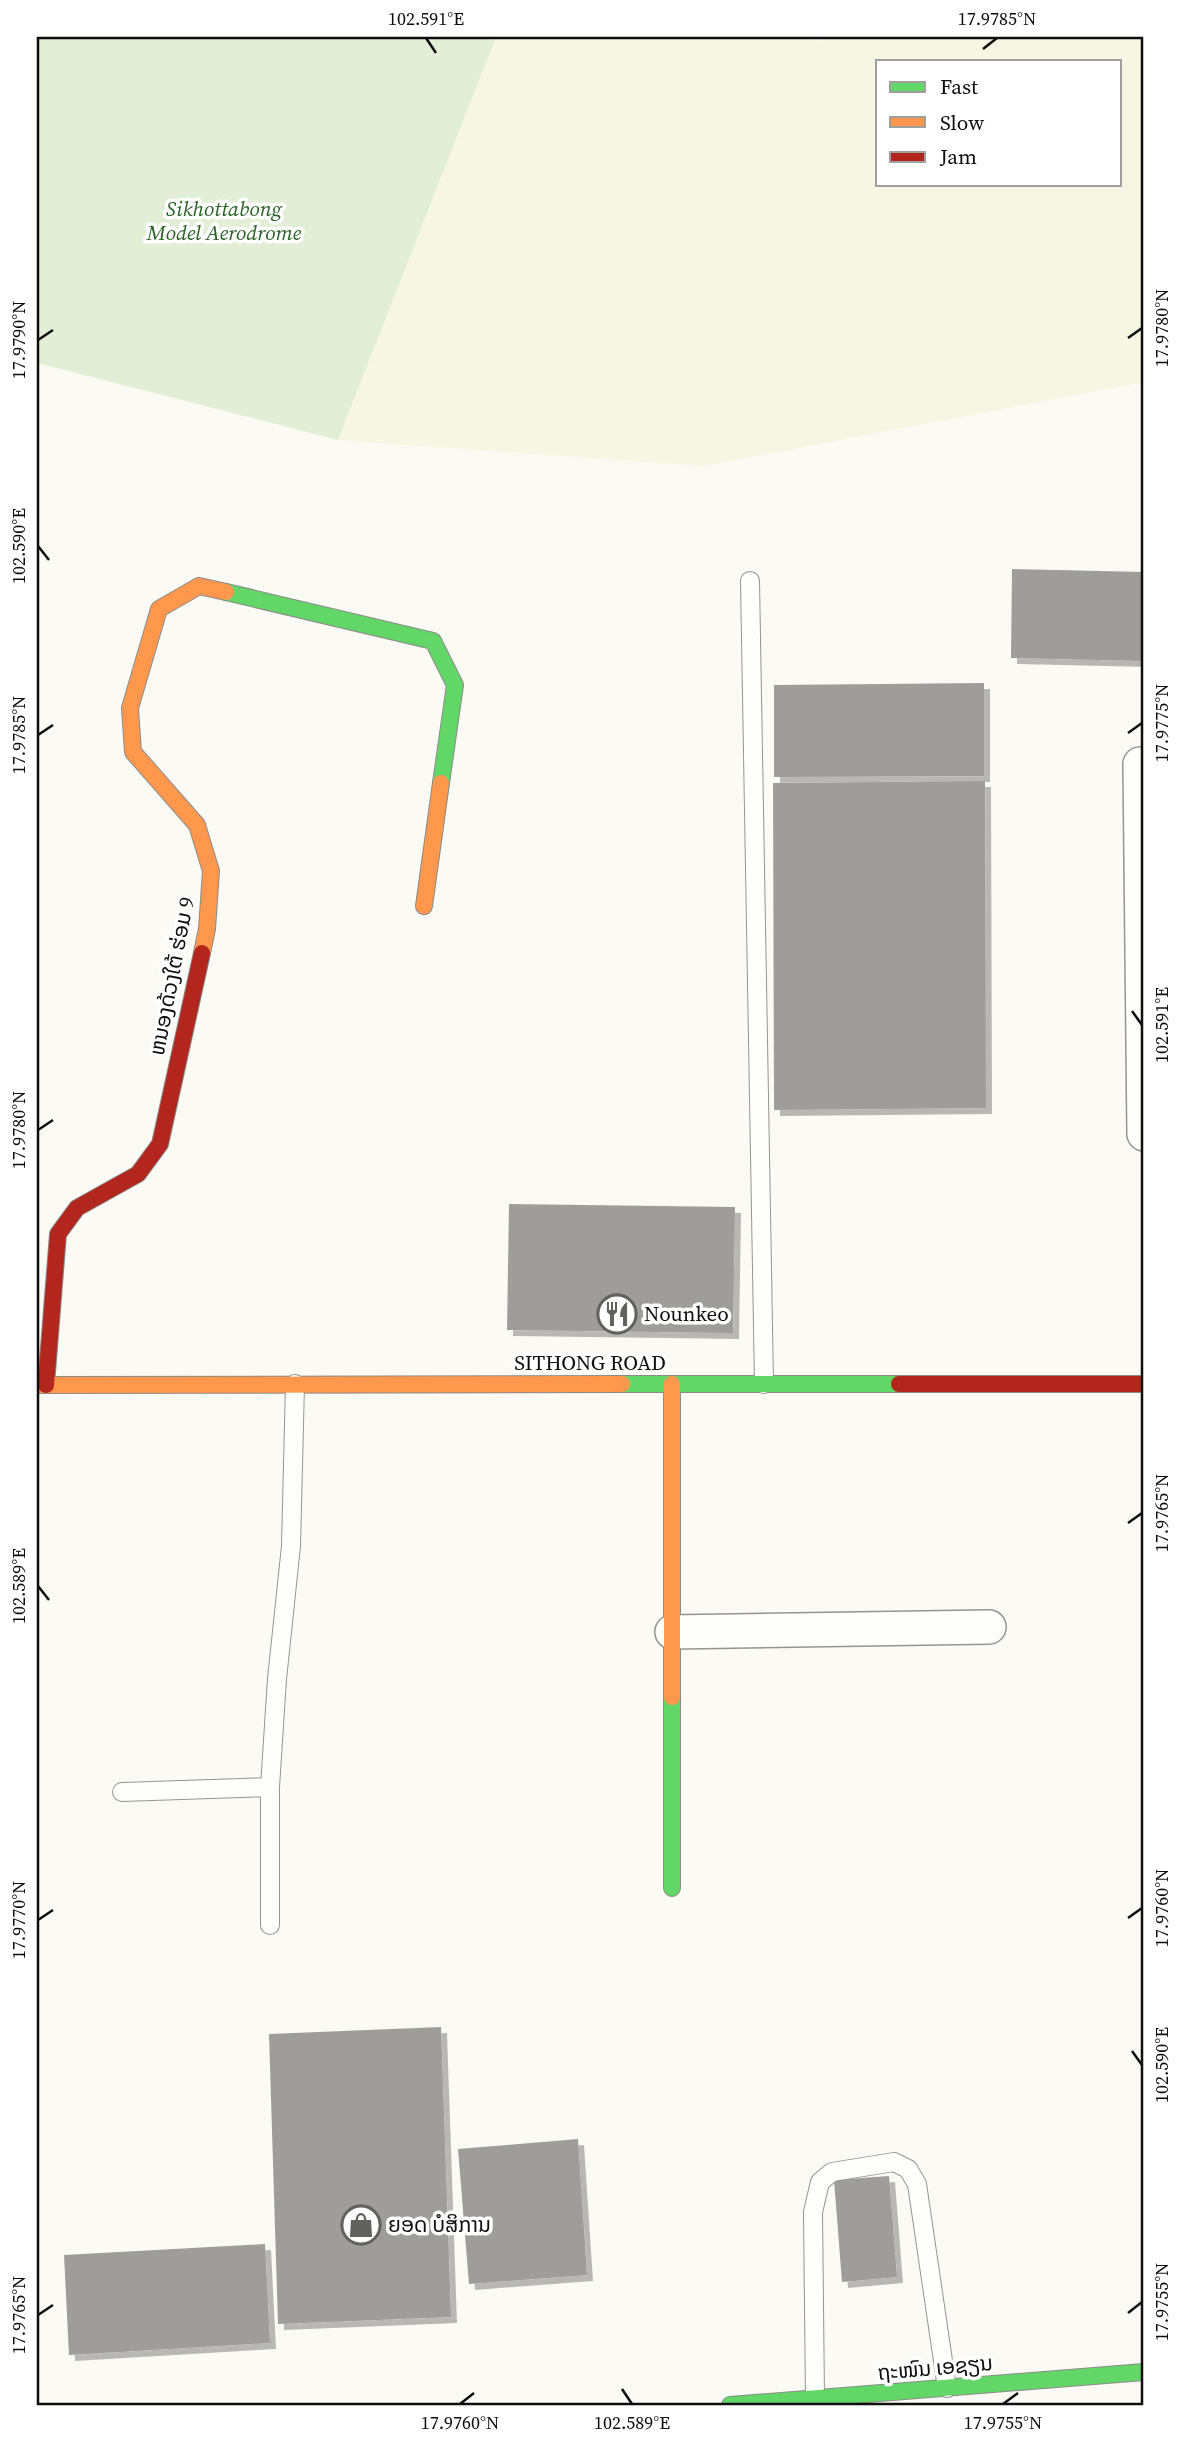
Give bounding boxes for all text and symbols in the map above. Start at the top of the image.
text: 102.591°E [388,6,464,31]
text: 17.9785°N [958,6,1036,31]
legend [876,60,1122,186]
text: Fast [940,72,978,101]
text: Slow [940,108,984,137]
text: Jam [939,142,977,171]
park label: Sikhottabong Model Aerodrome [146,194,302,247]
text: 17.9780°N [1149,289,1174,367]
text: 17.9790°N [6,301,31,379]
text: 102.590°E [6,508,31,584]
text: 17.9775°N [1149,684,1174,762]
text: 17.9785°N [6,696,31,774]
street label: ຫນອງດ້ວງໃຕ້ ຮ່ອມ 9 [142,894,201,1058]
text: 102.591°E [1149,987,1174,1063]
text: 17.9780°N [6,1091,31,1169]
restaurant icon: Nounkeo [596,1293,638,1335]
place label: Nounkeo [644,1299,729,1328]
street label: SITHONG ROAD [514,1348,666,1377]
text: 17.9765°N [1149,1474,1174,1552]
text: 102.589°E [6,1548,31,1624]
text: 17.9760°N [1149,1869,1174,1947]
text: 17.9770°N [6,1881,31,1959]
text: 102.590°E [1149,2027,1174,2103]
shop icon: ຍອດ ບໍສິການ [340,2204,382,2246]
place label: ຍອດ ບໍສິການ [388,2210,491,2239]
text: 17.9755°N [1149,2263,1174,2341]
text: 17.9765°N [6,2276,31,2354]
street label: ຖະໜົນ ເອຊຽນ [876,2348,994,2387]
text: 17.9760°N [421,2410,499,2435]
text: 102.589°E [594,2410,670,2435]
text: 17.9755°N [964,2410,1042,2435]

